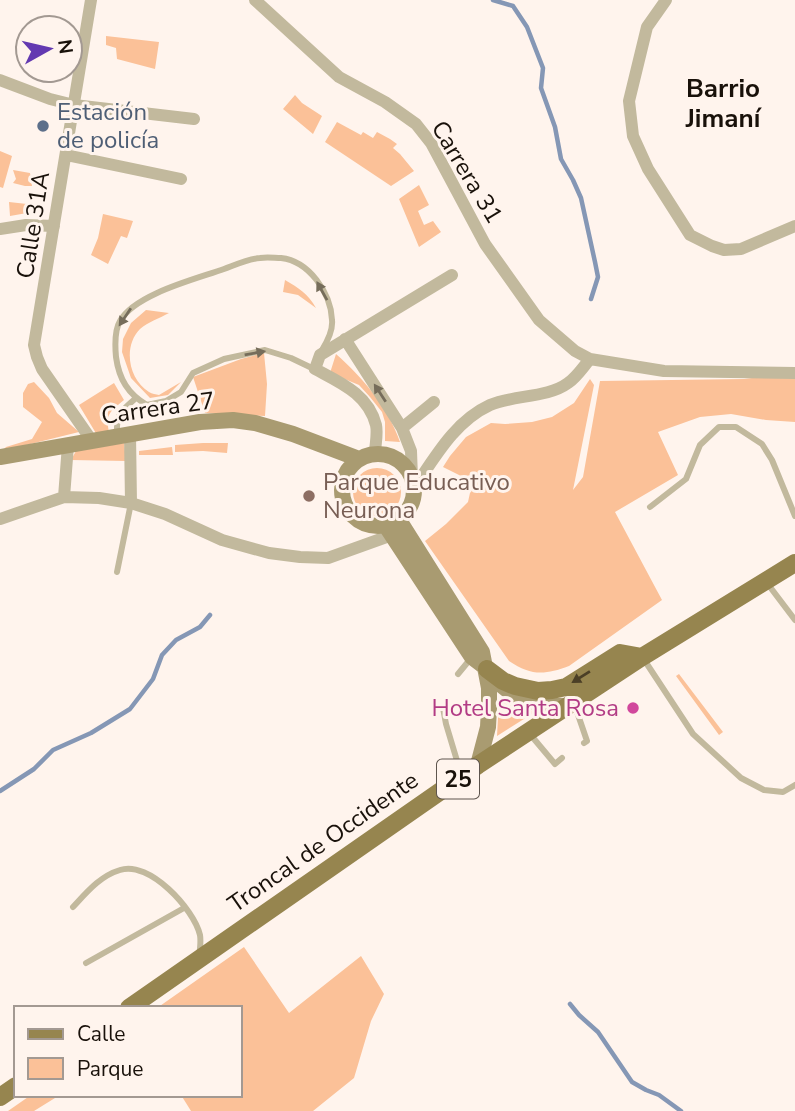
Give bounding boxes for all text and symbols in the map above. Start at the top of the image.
north arrow [14,14,84,84]
text: N [51,38,79,56]
district label: Barrio Jimaní [685,71,763,136]
place label: Estación de policía [57,96,159,156]
street label: Carrera 31 [424,115,510,229]
marker: Estación de policía [35,118,51,134]
street label: Calle 31A [9,169,57,281]
one-way arrow [316,282,328,301]
one-way arrow [118,307,131,327]
one-way arrow [244,347,266,358]
street label: Carrera 27 [99,384,217,432]
one-way arrow [374,384,387,403]
place label: Parque Educativo Neurona [323,466,510,526]
marker: Parque Educativo Neurona [301,488,317,504]
one-way arrow [572,671,591,684]
place label: Hotel Santa Rosa [431,692,619,724]
marker: Hotel Santa Rosa [625,700,641,716]
road number: 25 [437,760,479,799]
street label: Troncal de Occidente [222,764,424,920]
legend [14,1006,242,1097]
text: Calle [77,1020,125,1048]
text: Parque [77,1055,144,1083]

